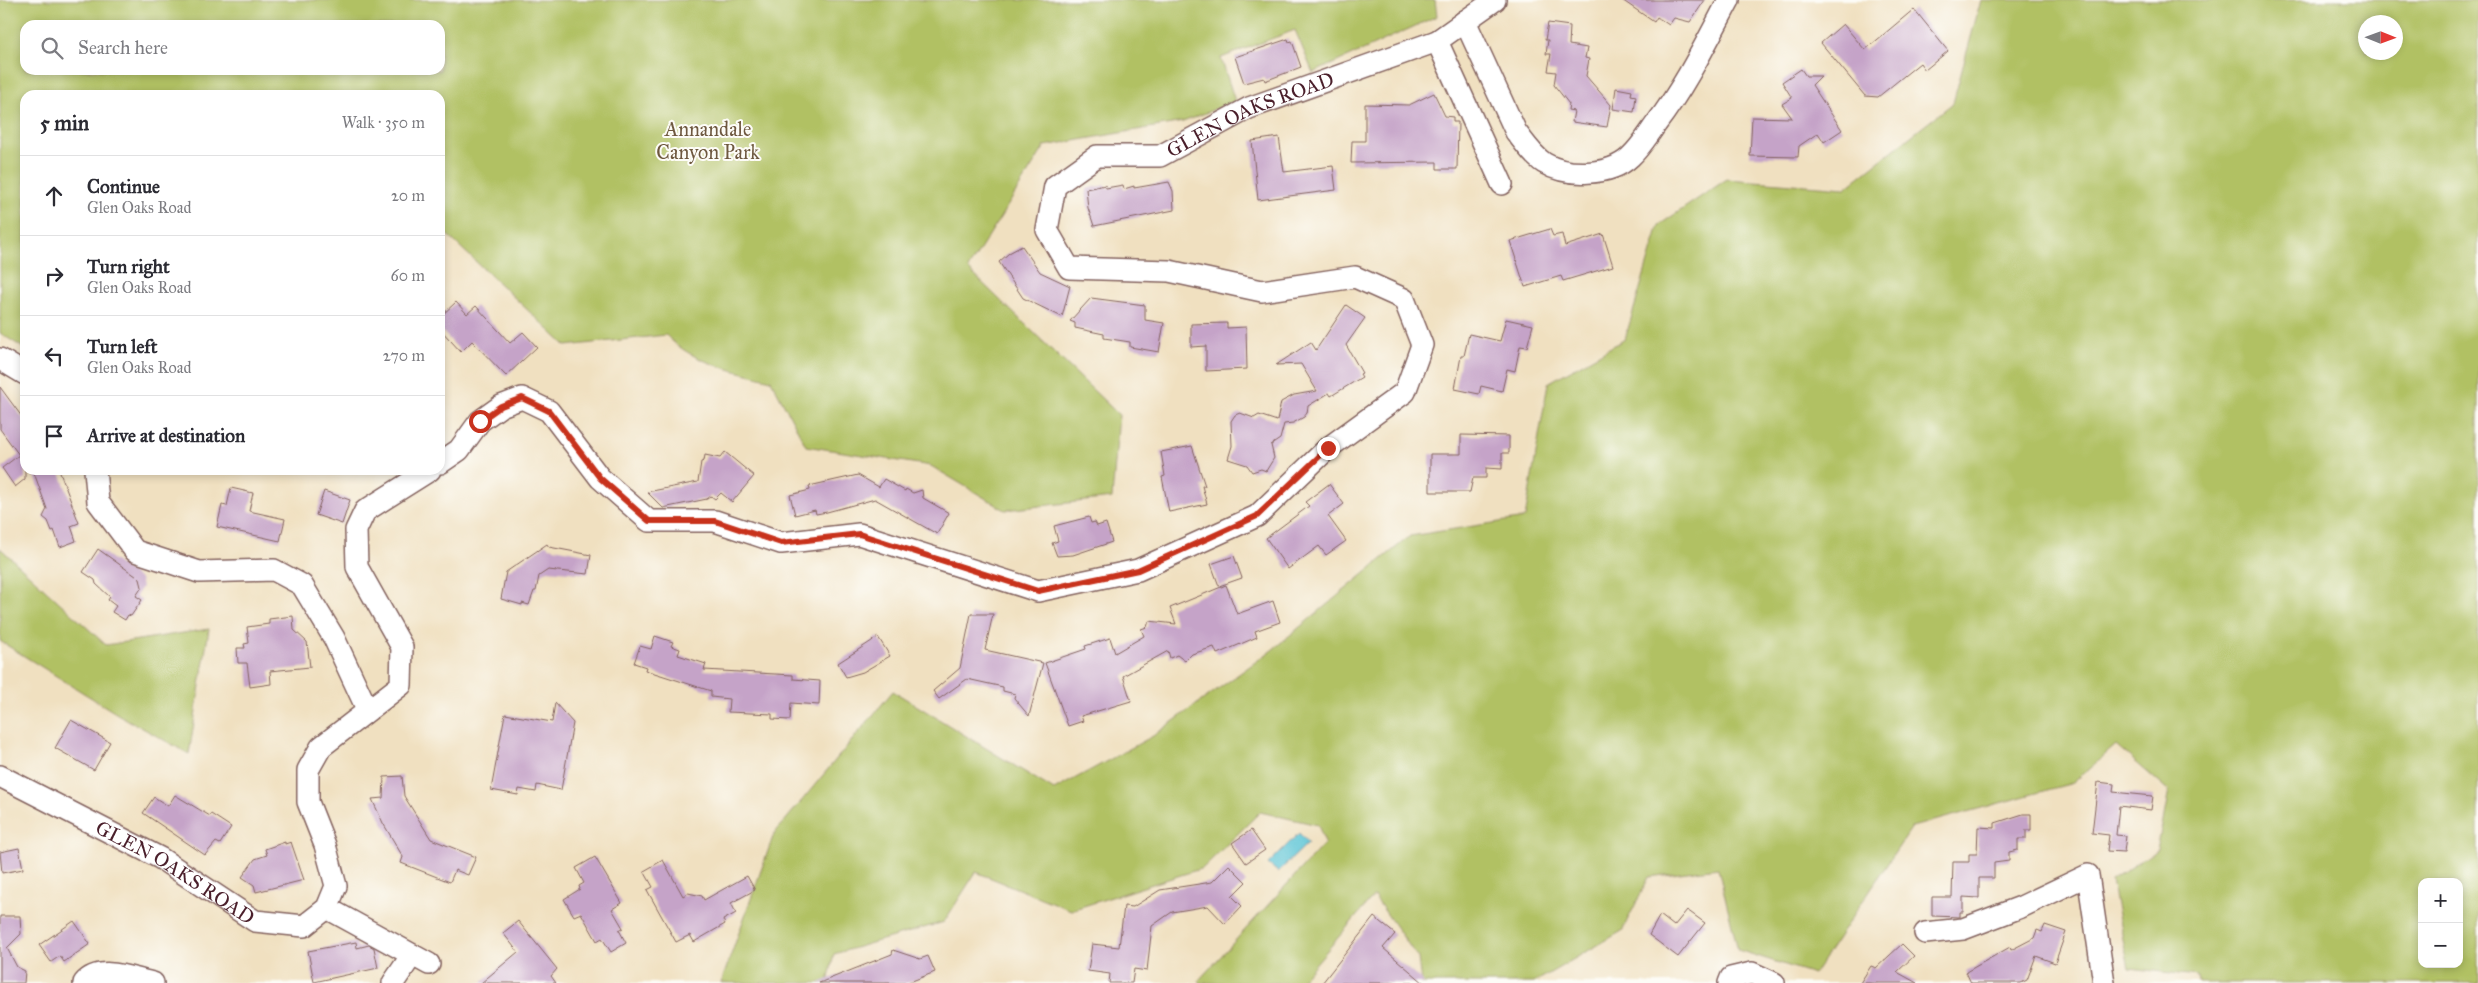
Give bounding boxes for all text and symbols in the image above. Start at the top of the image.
north arrow [2358,15,2403,60]
search box [20,20,445,75]
icon: search [38,34,66,62]
text: Search here [78,36,168,59]
street label: GLEN OAKS ROAD [1162,67,1337,162]
text: 5 min [40,110,89,136]
text: Walk · 350 m [342,113,425,132]
park label: Annandale Canyon Park [656,117,760,164]
text: Continue [87,175,160,198]
icon: ahead [40,182,68,210]
text: 20 m [391,186,425,205]
text: Glen Oaks Road [87,198,192,217]
text: Turn right [87,255,170,278]
icon: right [40,262,68,290]
text: 60 m [391,266,425,285]
text: Glen Oaks Road [87,278,192,297]
text: Turn left [87,335,157,358]
icon: left [40,342,68,370]
text: 270 m [383,346,425,365]
text: Glen Oaks Road [87,358,192,377]
route start [469,410,492,433]
icon: arrive [40,422,68,450]
text: Arrive at destination [87,424,245,447]
route end [1317,437,1340,460]
street label: GLEN OAKS ROAD [92,815,259,929]
map controls [2418,878,2463,968]
button: + [2418,878,2463,923]
button: − [2418,923,2463,968]

